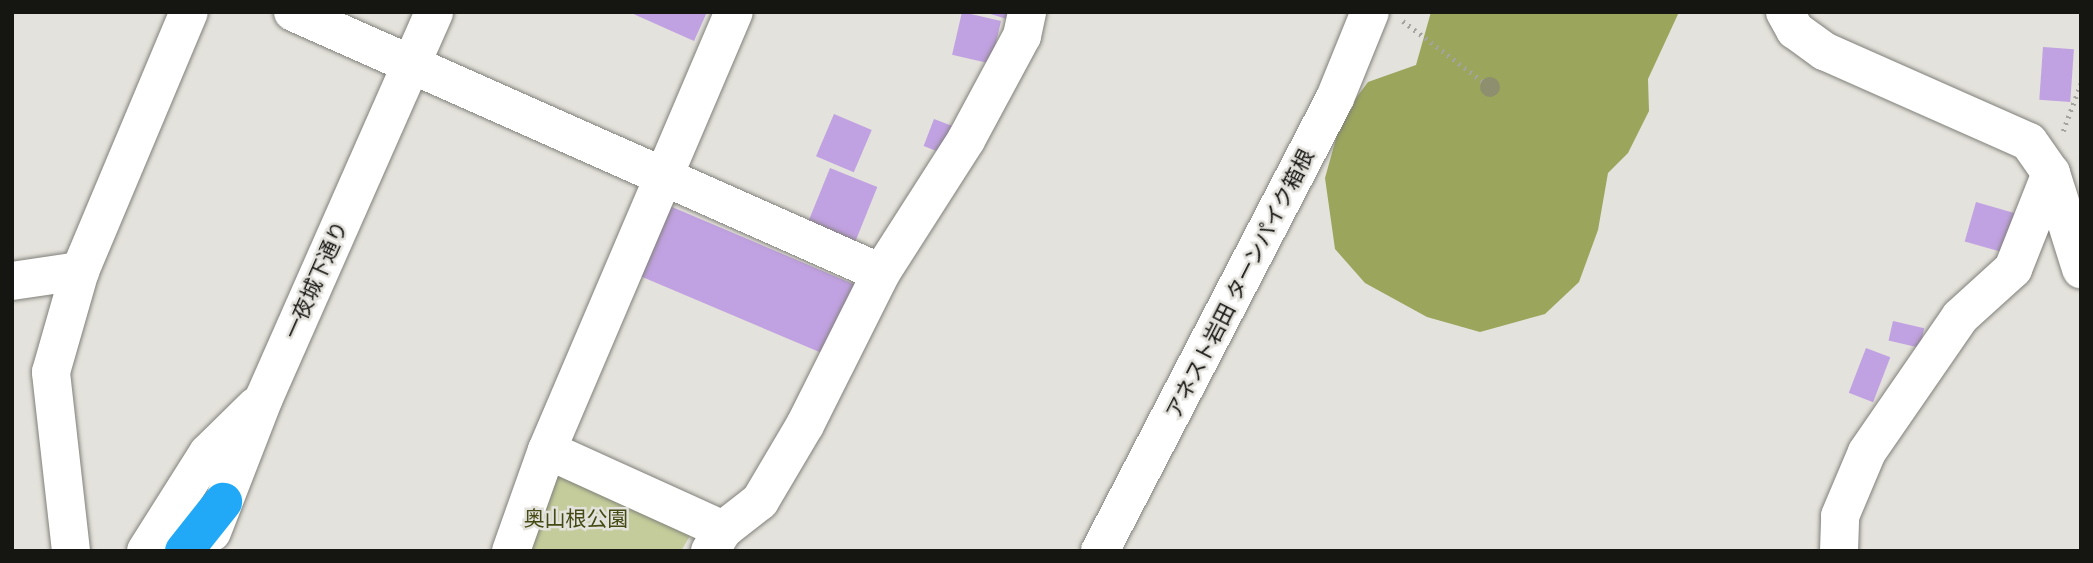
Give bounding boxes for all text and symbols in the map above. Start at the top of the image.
street label: アネスト岩田 ターンパイク箱根 [1161,144,1319,424]
street label: 一夜城下通り [279,217,353,343]
park label: 奥山根公園 [524,506,628,532]

